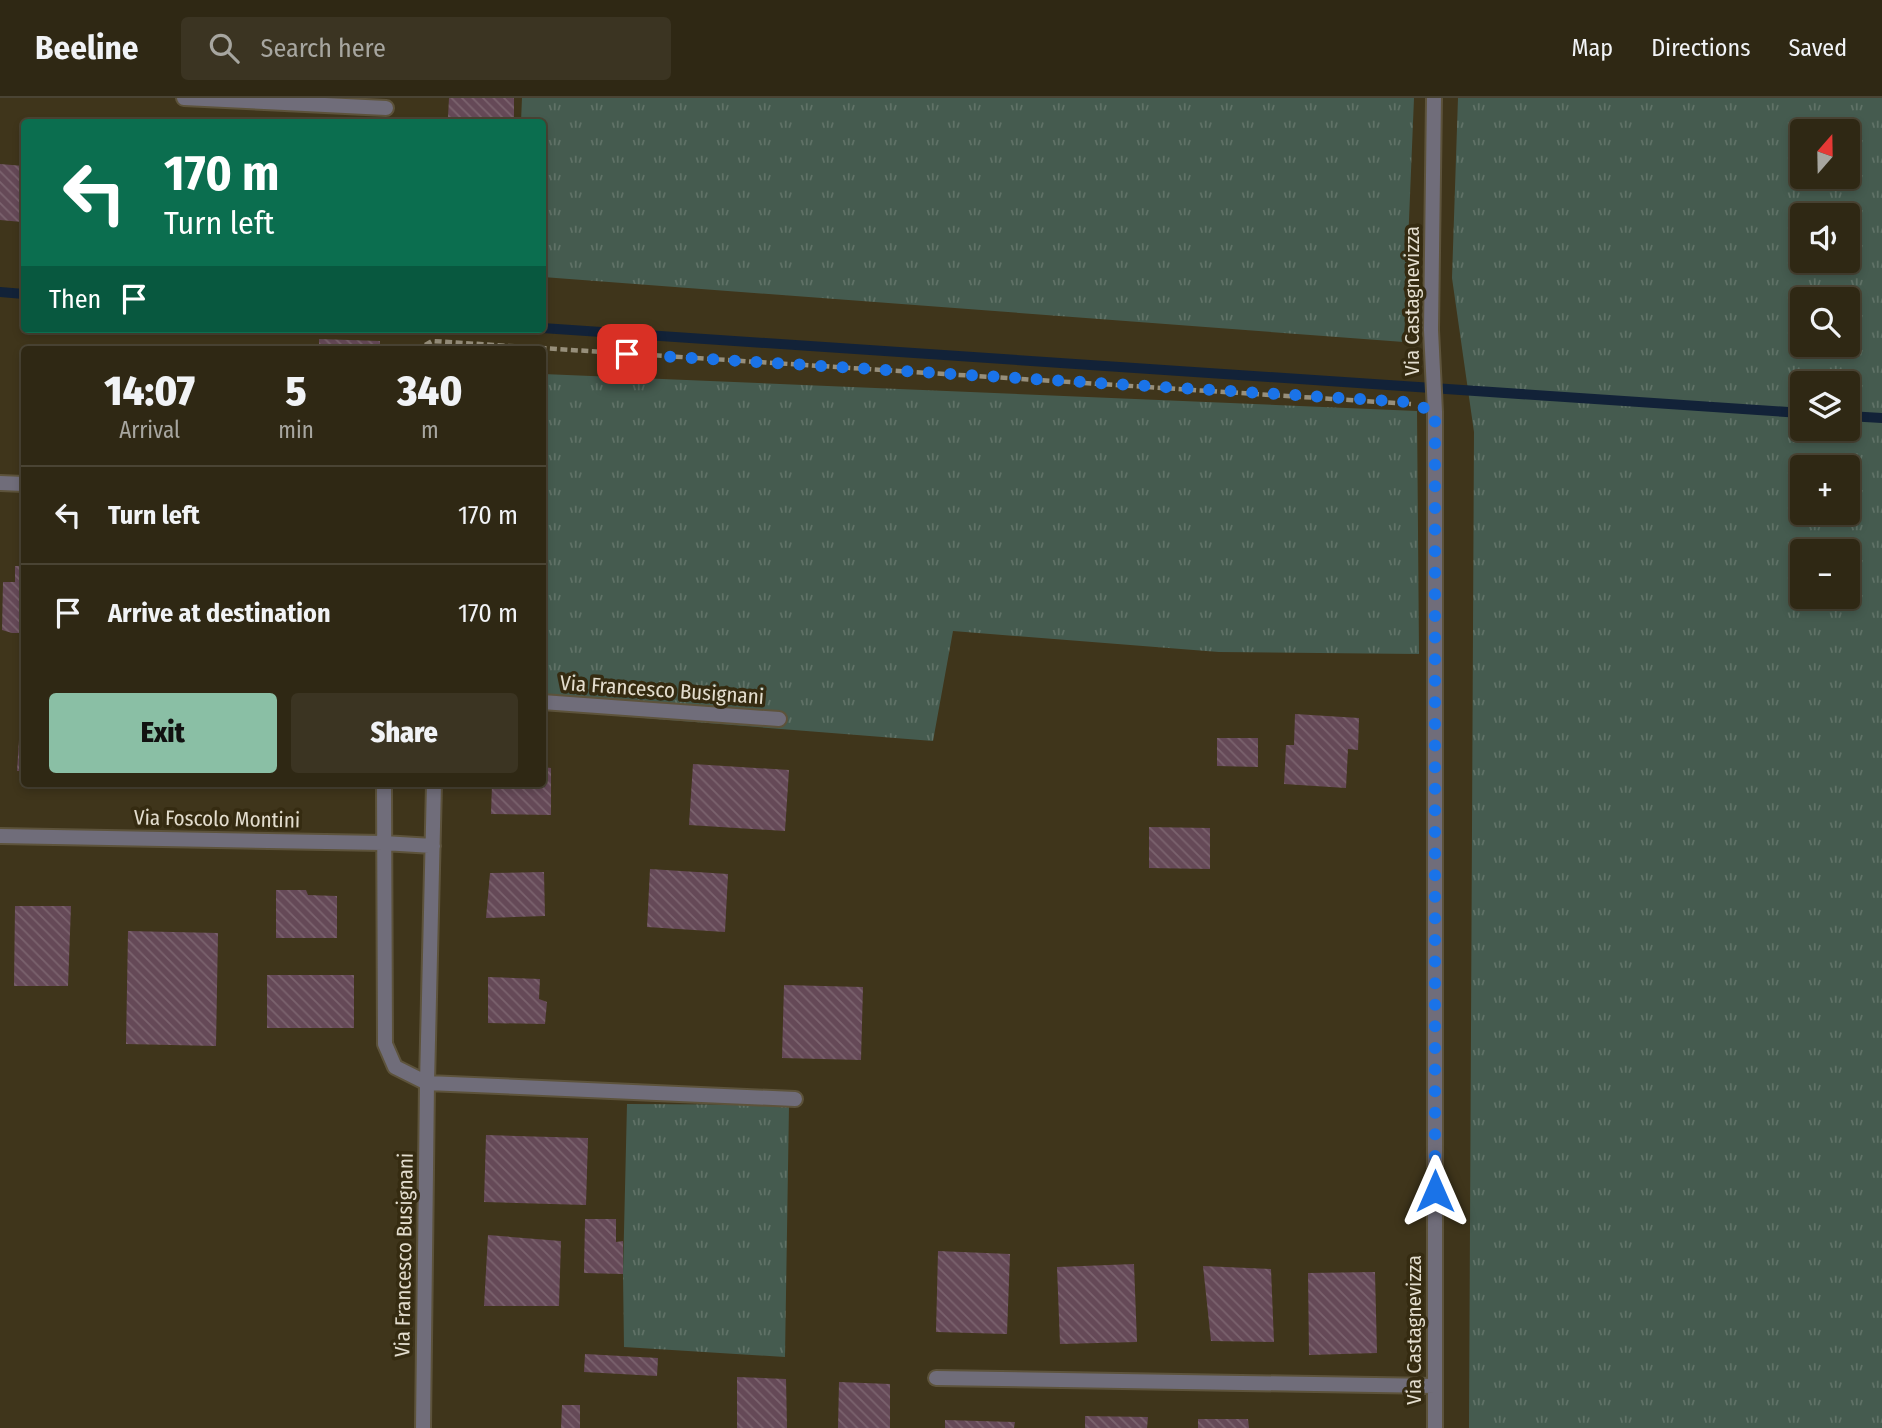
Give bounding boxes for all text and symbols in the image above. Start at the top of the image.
search box [181,17,671,80]
text: Beeline [35,28,139,68]
icon: search [205,29,243,67]
text: Search here [261,33,386,64]
text: Map [1572,34,1613,62]
text: Directions [1651,34,1750,62]
text: Saved [1788,34,1847,62]
north arrow [1790,119,1860,189]
map controls [1790,119,1860,609]
text: 170 m [164,144,280,203]
icon: left [49,147,140,238]
button: sound [1790,203,1860,273]
text: Turn left [164,204,274,242]
street label: Via Castagnevizza [1399,226,1425,376]
icon: arrive [115,280,153,318]
text: Then [49,284,101,315]
button: search [1790,287,1860,357]
pin [597,324,657,384]
icon: arrive [608,335,646,373]
text: 14:07 [104,366,195,416]
text: 5 [286,366,307,416]
text: 340 [397,366,463,416]
button: layers [1790,371,1860,441]
text: Arrival [119,416,180,444]
text: min [278,416,314,444]
text: m [421,416,439,444]
button: + [1790,455,1860,525]
icon: left [49,496,87,534]
text: Turn left [108,500,200,531]
text: 170 m [458,500,518,531]
button: − [1790,539,1860,609]
icon: arrive [49,594,87,632]
text: Arrive at destination [108,598,331,629]
text: 170 m [458,598,518,629]
street label: Via Francesco Busignani [559,670,765,710]
button: Exit [49,693,277,773]
button: Share [291,693,518,773]
street label: Via Foscolo Montini [134,805,300,833]
street label: Via Francesco Busignani [389,1153,419,1357]
position arrow [1398,1154,1472,1228]
street label: Via Castagnevizza [1401,1255,1427,1405]

